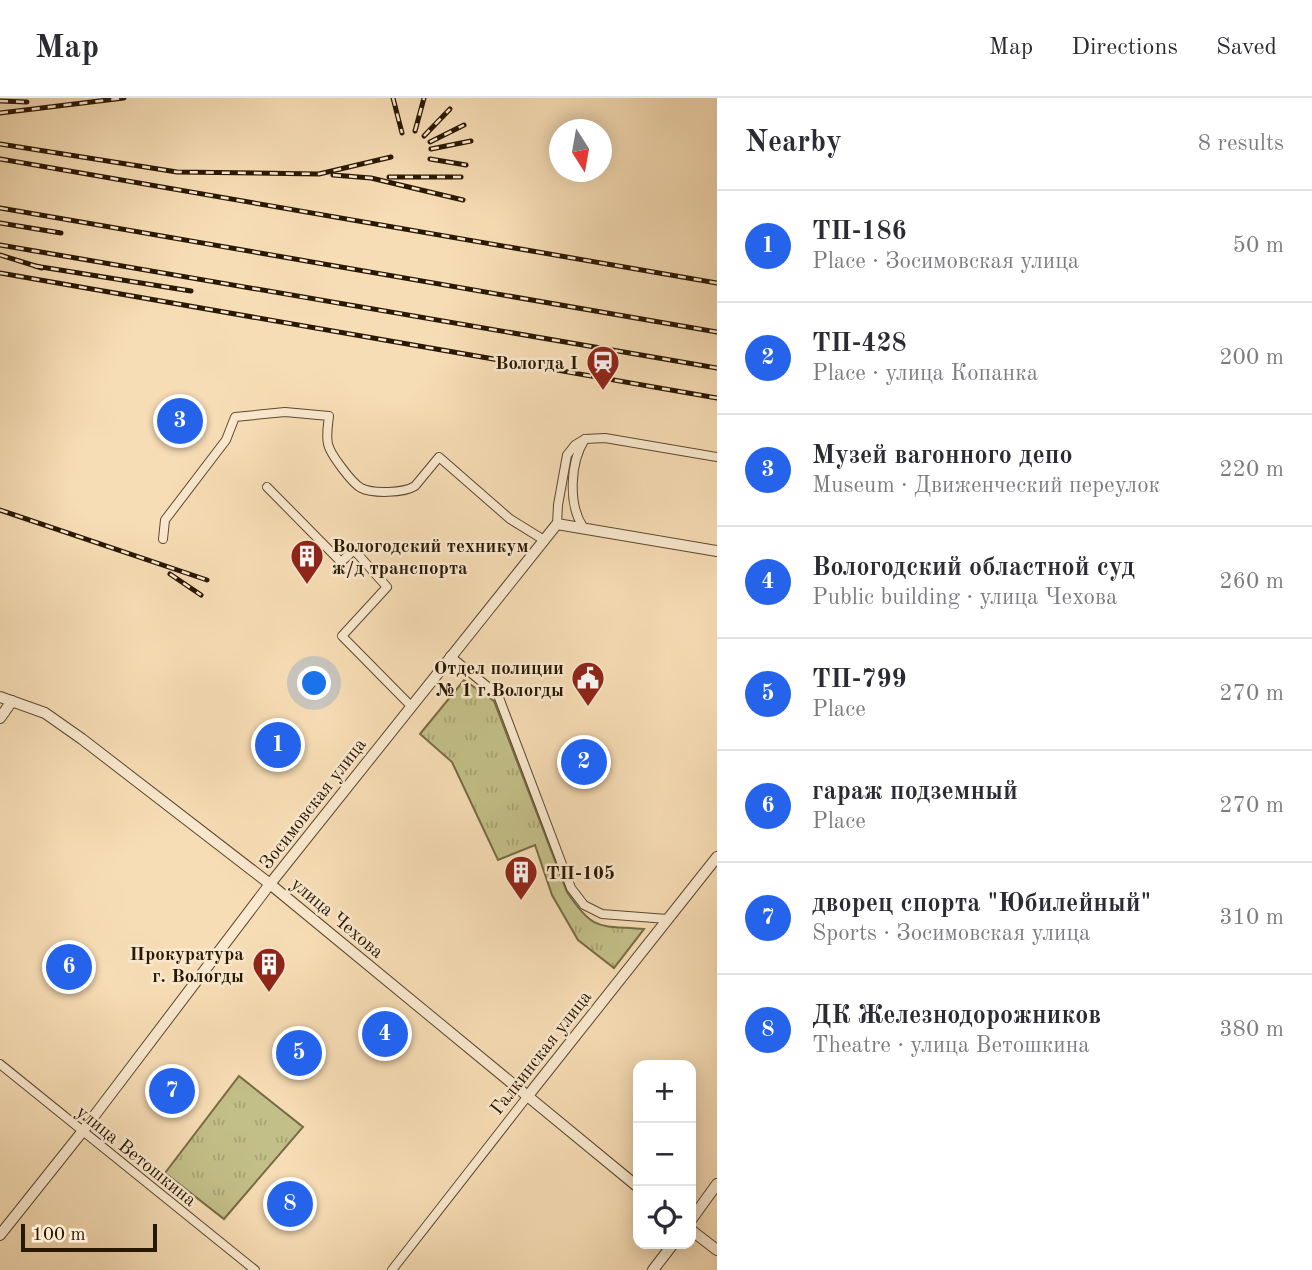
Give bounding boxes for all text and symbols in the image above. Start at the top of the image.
text: Map [35,32,99,65]
text: Map [989,36,1033,60]
text: Directions [1071,36,1178,60]
text: Saved [1216,36,1277,60]
north arrow [549,119,612,182]
text: Nearby [745,128,842,158]
text: 8 results [1198,132,1284,155]
text: ТП-186 [812,219,907,245]
text: 1 [761,234,775,257]
text: 50 m [1233,234,1284,257]
text: Place · Зосимовская улица [812,250,1079,273]
text: ТП-428 [812,331,907,357]
station icon: Вологда I [584,343,622,392]
text: 2 [761,346,775,369]
text: 200 m [1219,346,1284,369]
place label: Вологда I [495,355,578,374]
text: Place · улица Копанка [812,362,1038,385]
pin: 3 [157,395,203,447]
text: Музей вагонного депо [812,443,1073,469]
text: 3 [761,458,775,481]
text: 220 m [1219,458,1284,481]
text: Museum · Движенческий переулок [812,474,1160,497]
building icon: Вологодский техникум ж/д транспорта [288,537,326,586]
place label: Вологодский техникум ж/д транспорта [332,538,529,579]
text: Вологодский областной суд [812,555,1135,581]
text: 4 [761,570,775,593]
text: 260 m [1219,570,1284,593]
text: Public building · улица Чехова [812,586,1117,609]
public building icon: Отдел полиции № 1 г.Вологды [569,659,607,708]
place label: Отдел полиции № 1 г.Вологды [434,660,564,701]
your location [297,666,331,700]
text: ТП-799 [812,667,907,693]
text: 5 [761,682,775,705]
text: 270 m [1219,682,1284,705]
text: Place [812,698,866,721]
pin: 1 [255,719,301,771]
street label: Зосимовская улица [257,735,371,874]
pin: 2 [561,736,607,788]
text: гараж подземный [812,779,1018,805]
text: 6 [761,794,775,817]
text: 270 m [1219,794,1284,817]
text: Place [812,810,866,833]
building icon: ТП-105 [502,853,540,902]
place label: ТП-105 [546,865,615,884]
street label: улица Чехова [287,875,387,963]
text: дворец спорта "Юбилейный" [812,891,1151,917]
text: 7 [761,906,775,929]
text: 310 m [1219,906,1284,929]
text: Sports · Зосимовская улица [812,922,1090,945]
pin: 6 [46,941,92,993]
building icon: Прокуратура г. Вологды [250,945,288,994]
place label: Прокуратура г. Вологды [130,946,244,987]
street label: Галкинская улица [488,988,596,1119]
text: ДК Железнодорожников [812,1003,1101,1029]
pin: 4 [362,1008,408,1060]
text: 8 [761,1018,775,1041]
text: 380 m [1219,1018,1284,1041]
pin: 5 [276,1027,322,1079]
text: Theatre · улица Ветошкина [812,1034,1090,1057]
map controls [633,1060,696,1249]
button: + [633,1060,696,1123]
pin: 7 [149,1065,195,1117]
street label: улица Ветошкина [72,1103,199,1211]
button: − [633,1123,696,1186]
pin: 8 [267,1178,313,1230]
button: locate [633,1186,696,1249]
scale bar [21,1221,158,1253]
text: 100 m [32,1226,85,1245]

